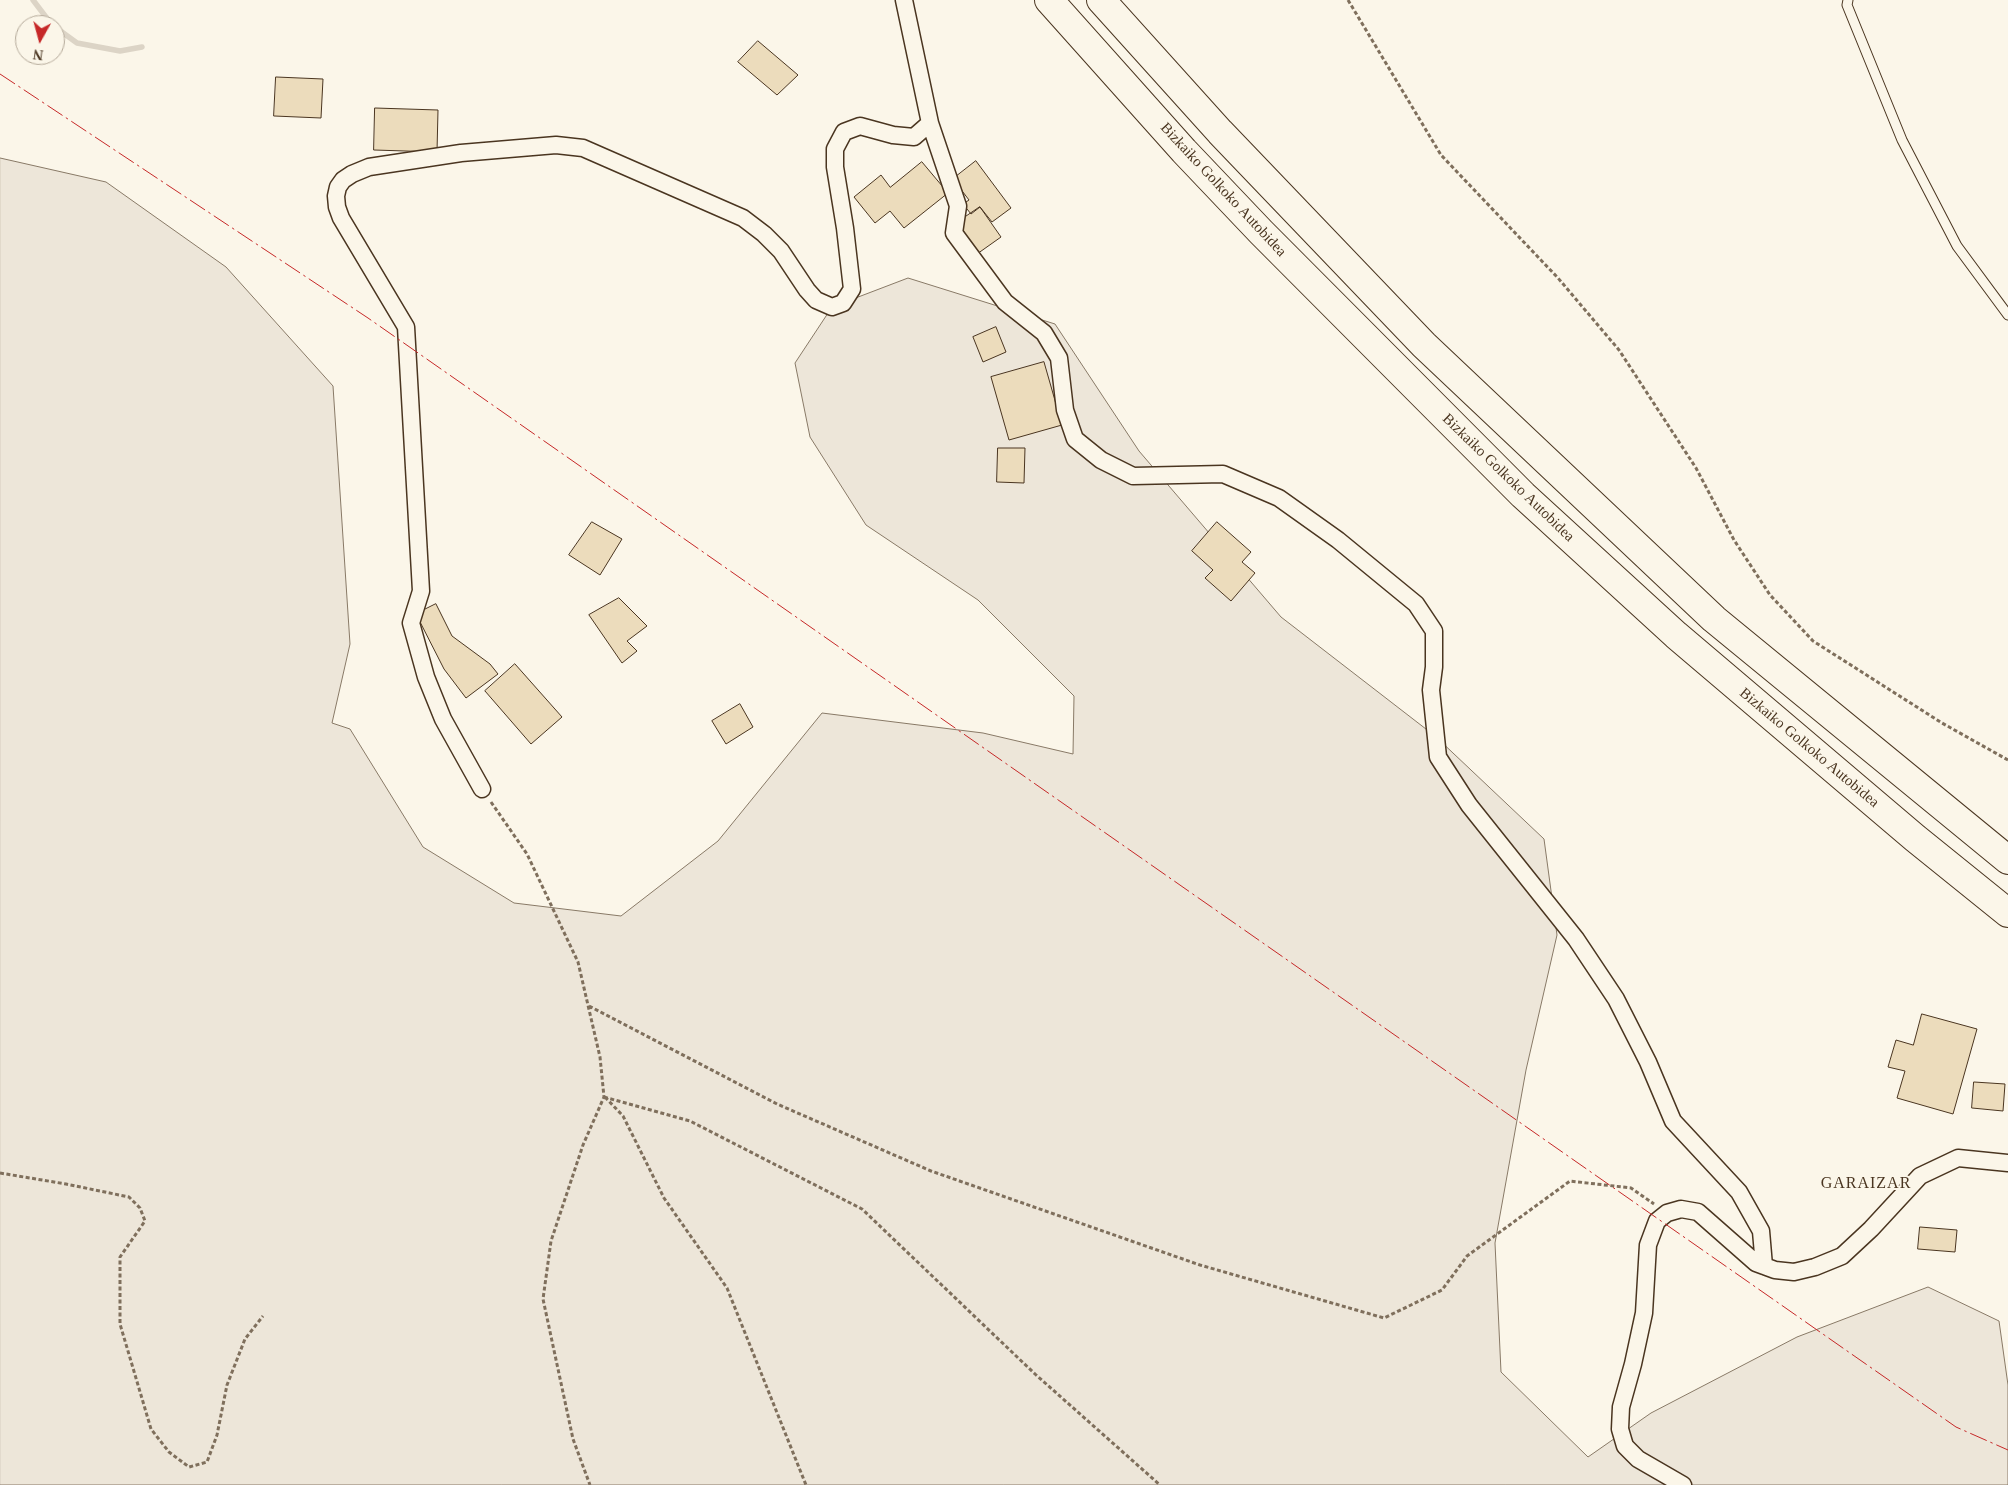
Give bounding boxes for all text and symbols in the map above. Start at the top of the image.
north arrow [15,15,65,65]
text: N [32,46,44,62]
street label: Bizkaiko Golkoko Autobidea [1156,119,1290,261]
street label: Bizkaiko Golkoko Autobidea [1438,410,1578,546]
street label: Bizkaiko Golkoko Autobidea [1736,684,1882,812]
district label: GARAIZAR [1820,1174,1912,1194]

